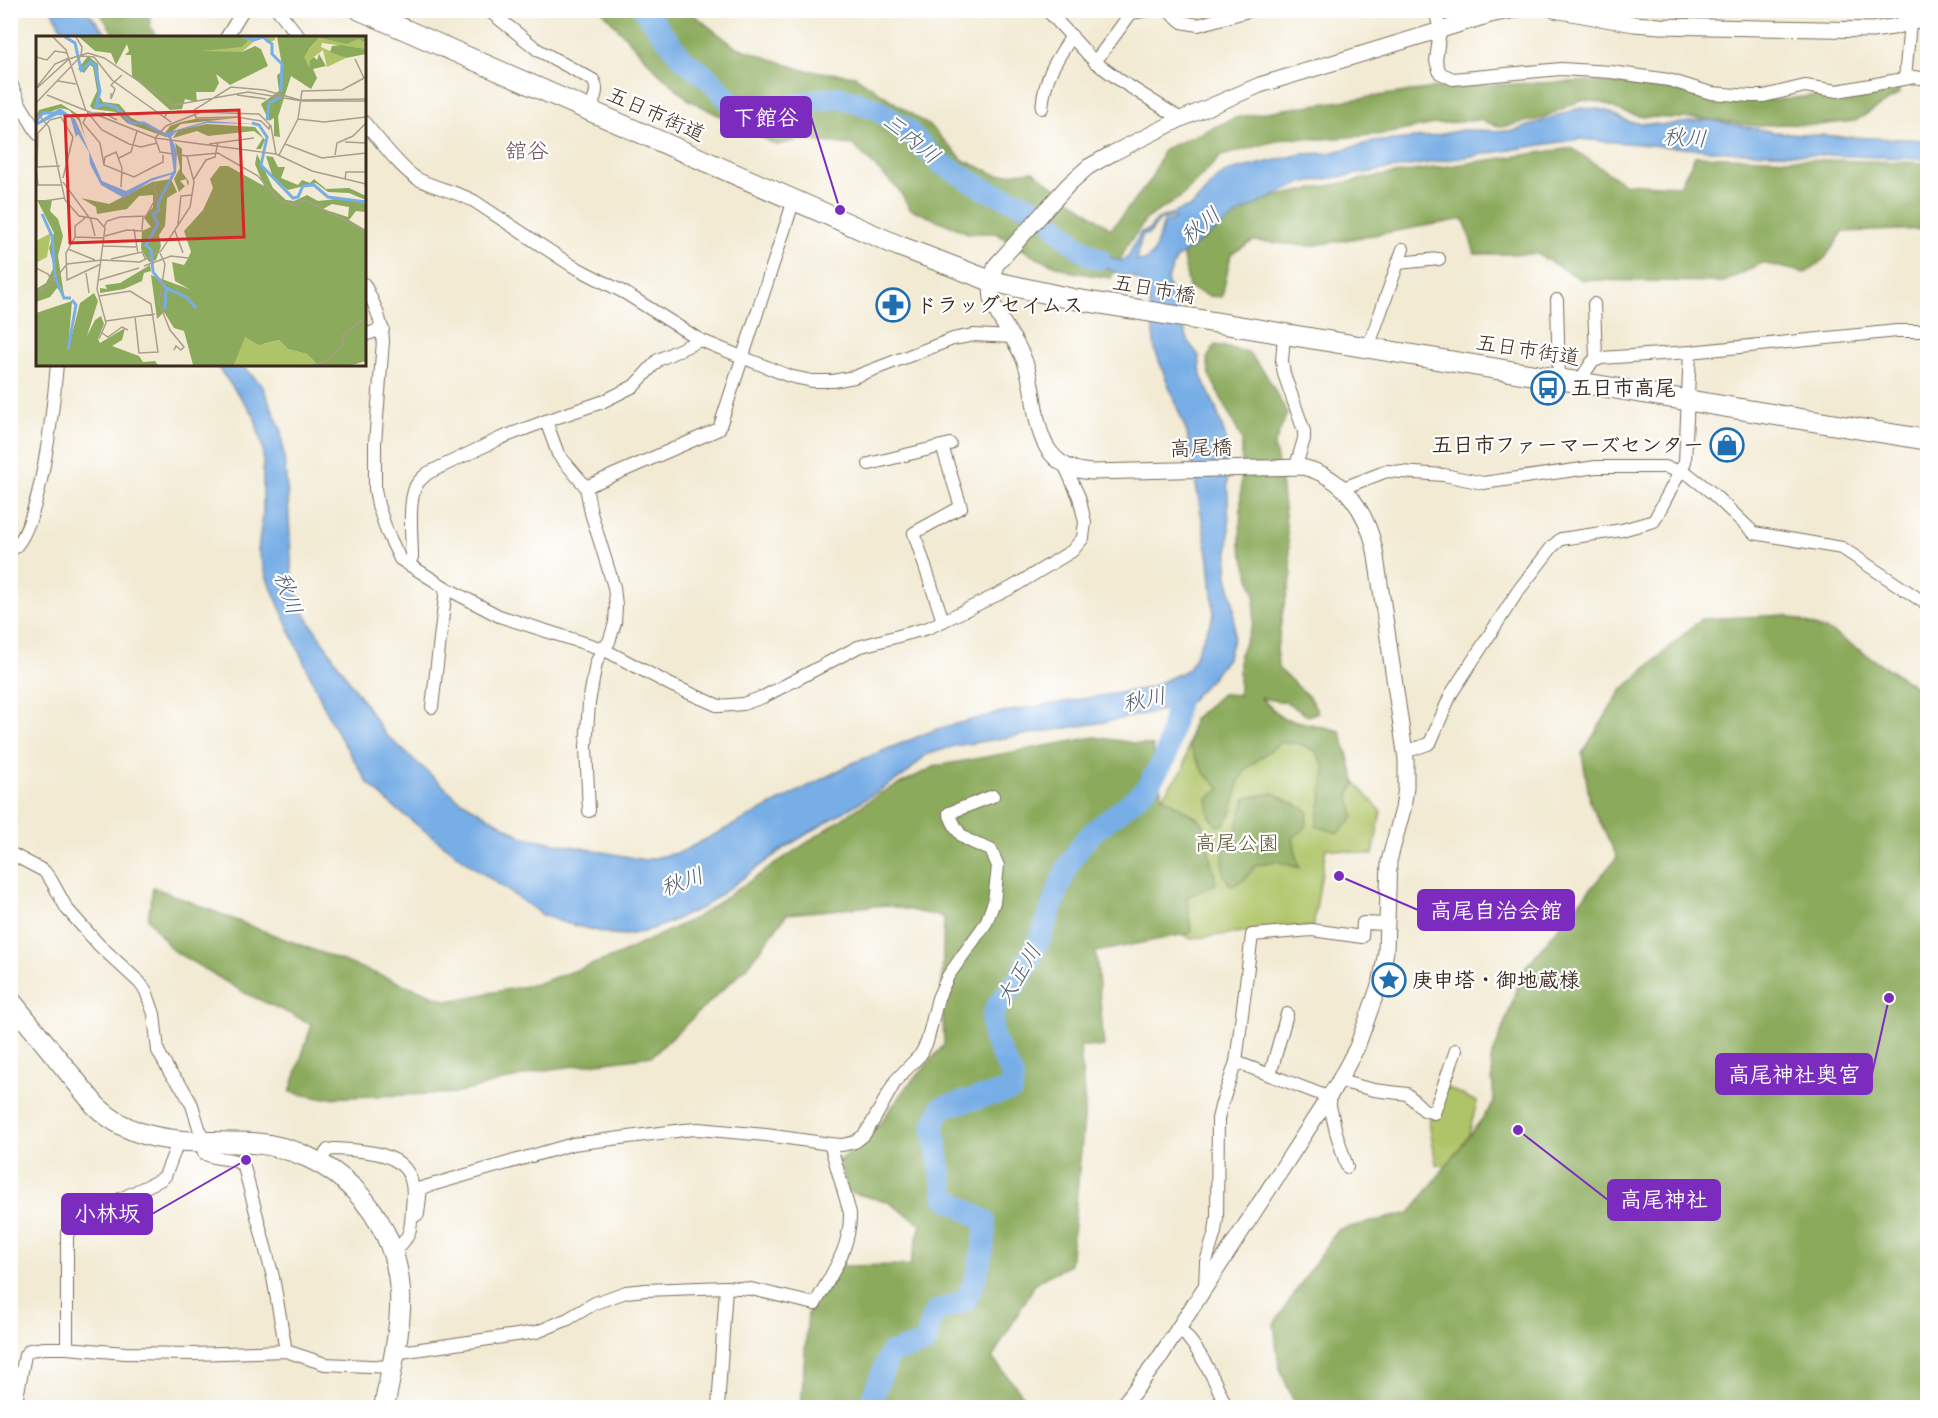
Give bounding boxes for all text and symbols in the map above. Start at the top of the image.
inset map [36,36,366,366]
street label: 五日市街道 [602,80,710,149]
callout: 下館谷 [721,97,811,137]
text: 下館谷 [733,103,799,134]
water label: 三内川 [876,106,946,172]
water label: 秋川 [1662,122,1708,155]
district label: 舘谷 [505,136,549,167]
water label: 秋川 [1174,200,1228,252]
street label: 五日市橋 [1110,268,1198,311]
pharmacy icon: ドラッグセイムス [875,287,911,323]
place label: ドラッグセイムス [916,291,1083,320]
street label: 五日市街道 [1474,328,1582,373]
bus stop icon: 五日市高尾 [1530,370,1566,406]
place label: 五日市高尾 [1571,374,1676,403]
shop icon: 五日市ファーマーズセンター [1709,427,1745,463]
place label: 五日市ファーマーズセンター [1432,431,1704,460]
street label: 高尾橋 [1169,433,1233,464]
water label: 秋川 [266,568,309,619]
water label: 秋川 [1120,681,1169,720]
park label: 高尾公園 [1195,829,1279,858]
water label: 秋川 [657,860,708,905]
callout: 高尾自治会館 [1418,890,1574,930]
text: 高尾自治会館 [1430,896,1562,927]
water label: 大正川 [989,938,1050,1011]
place icon: 庚申塔・御地蔵様 [1371,962,1407,998]
place label: 庚申塔・御地蔵様 [1412,966,1580,995]
callout: 高尾神社奥宮 [1716,1054,1872,1094]
text: 高尾神社奥宮 [1728,1060,1860,1091]
callout: 高尾神社 [1608,1180,1720,1220]
text: 高尾神社 [1620,1185,1708,1216]
callout: 小林坂 [62,1194,152,1234]
text: 小林坂 [74,1199,140,1230]

